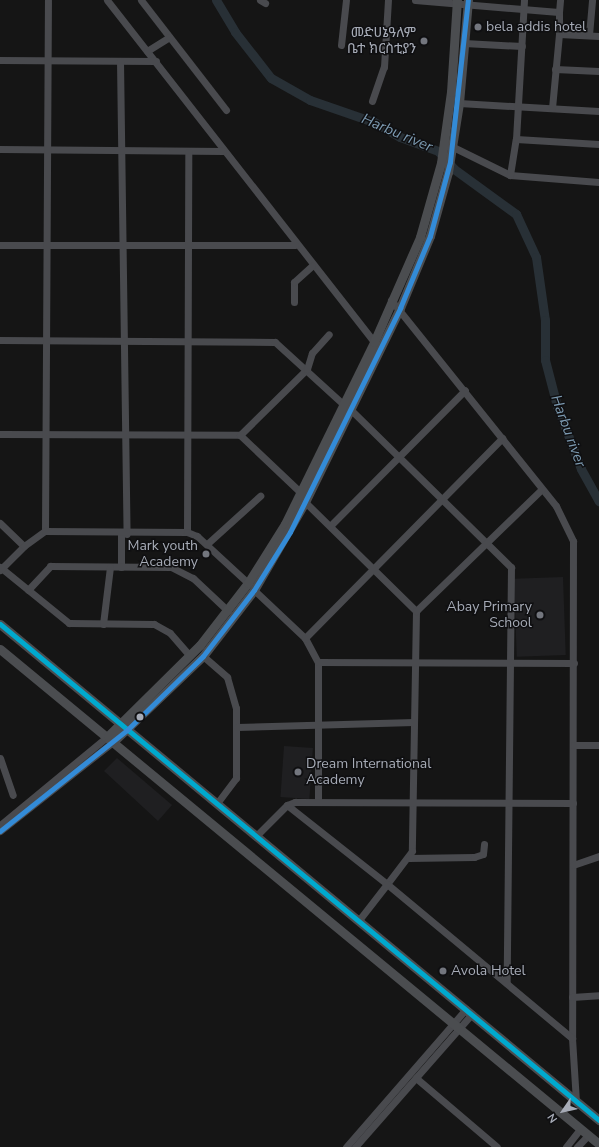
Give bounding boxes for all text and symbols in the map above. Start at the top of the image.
place label: bela addis hotel [486,19,586,35]
marker: bela addis hotel [473,22,483,32]
place label: መድሀኔዓለም ቤተ ክርስቲያን [347,25,416,58]
marker: መድሀኔዓለም ቤተ ክርስቲያን [419,36,429,46]
water label: Harbu river [359,110,435,156]
water label: Harbu river [547,392,589,470]
place label: Mark youth Academy [127,538,198,570]
marker: Mark youth Academy [201,549,211,559]
place label: Abay Primary School [446,599,532,632]
marker: Abay Primary School [535,610,545,620]
unlabelled marker [135,712,145,722]
place label: Dream International Academy [306,756,431,788]
marker: Dream International Academy [293,767,303,777]
place label: Avola Hotel [451,963,526,979]
marker: Avola Hotel [438,966,448,976]
north arrow [543,1091,583,1131]
text: N [544,1110,561,1126]

